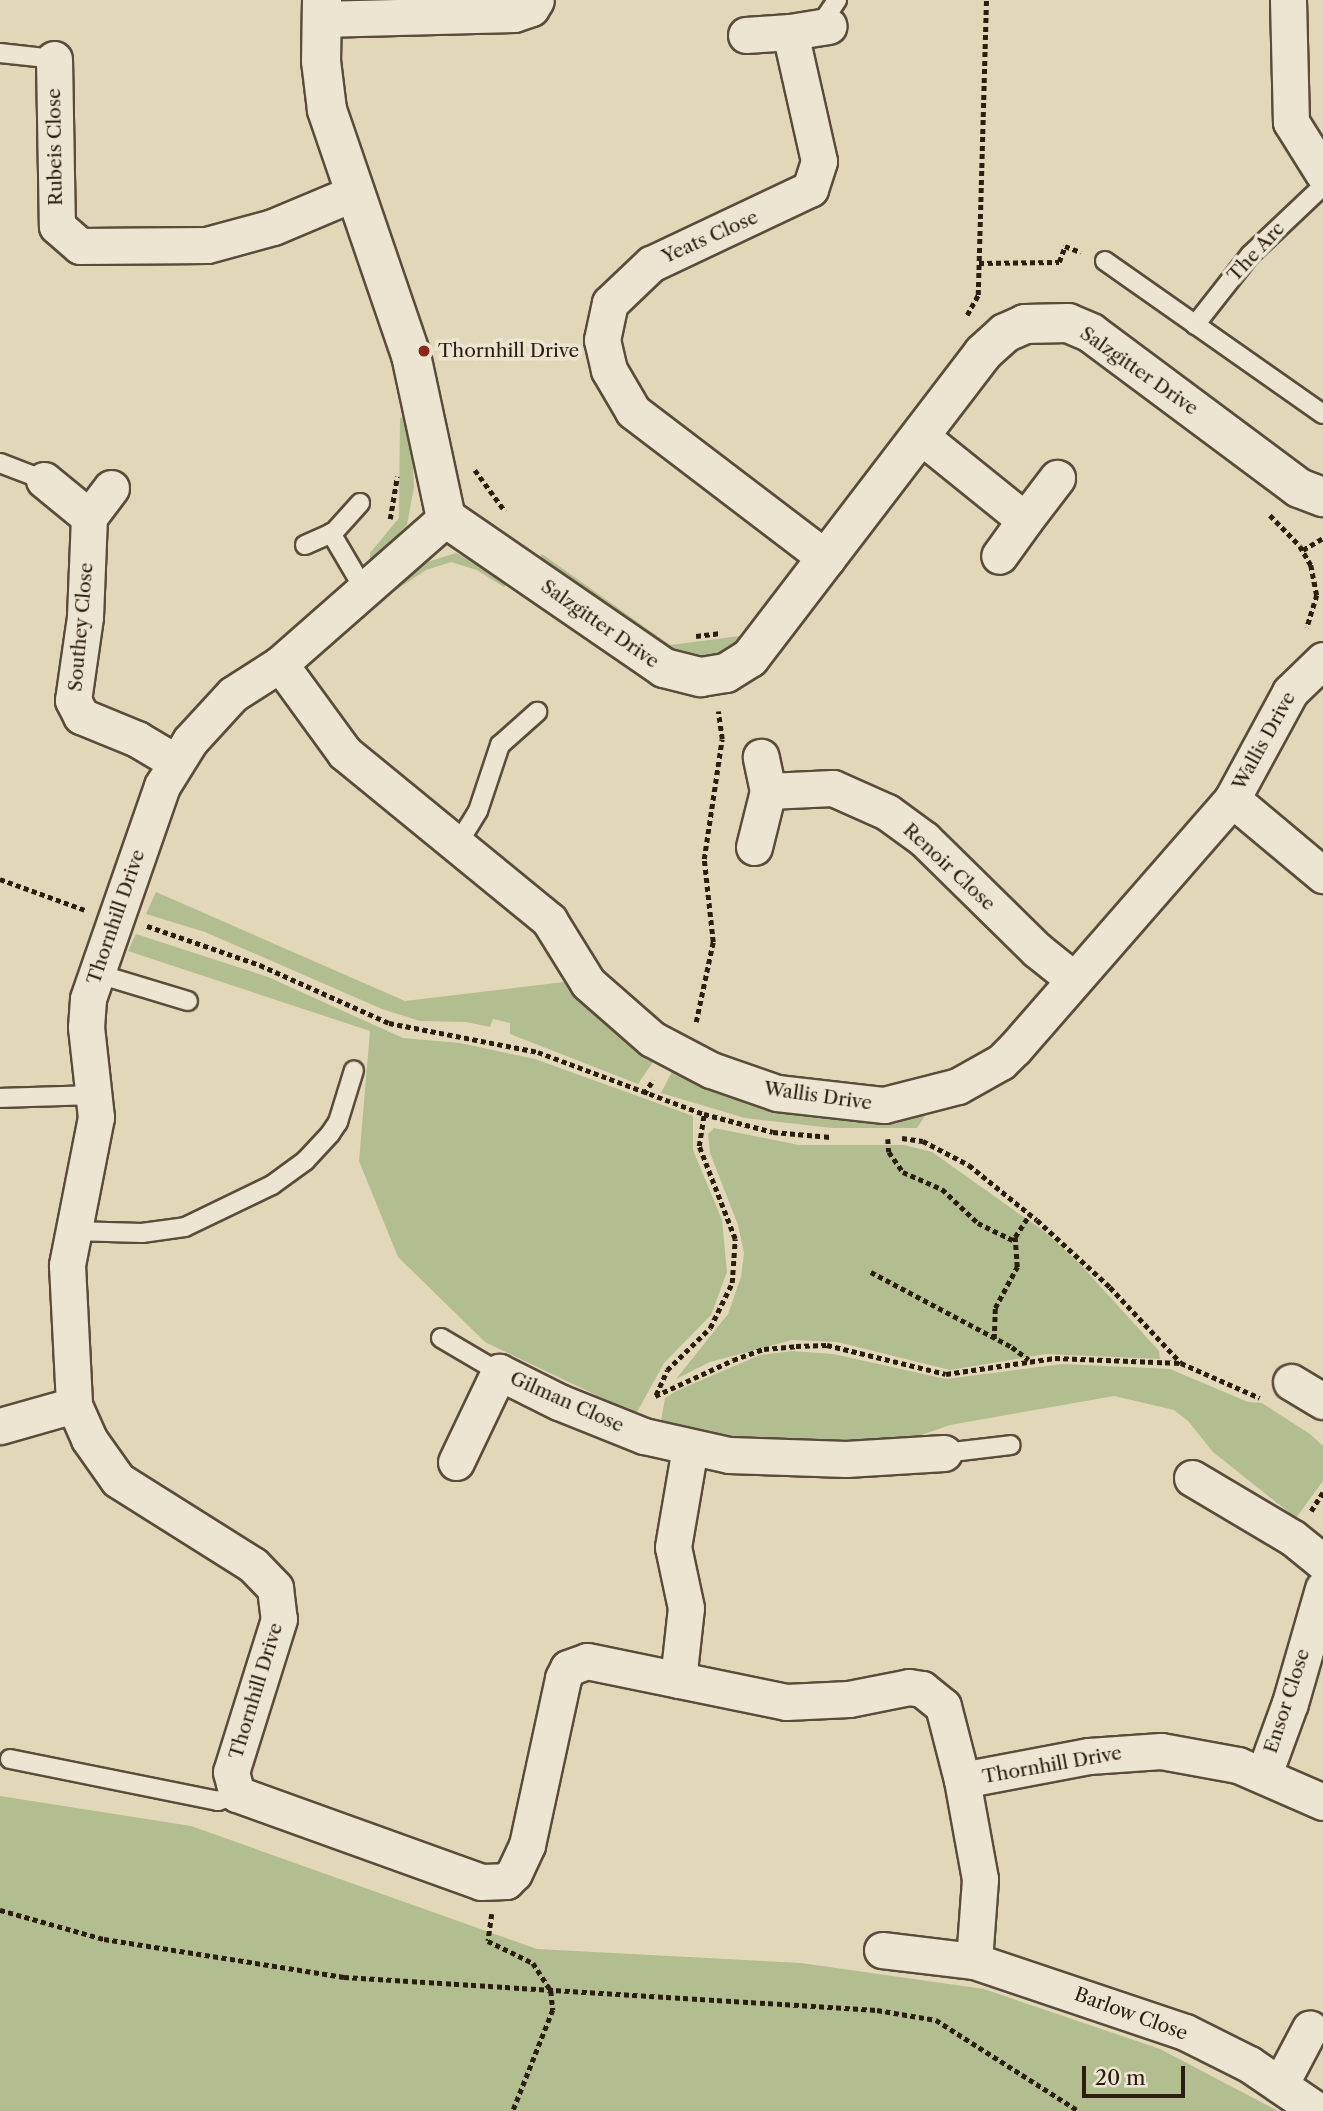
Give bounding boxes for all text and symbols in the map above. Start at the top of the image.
street label: Rubeis Close [43,88,67,206]
street label: Yeats Close [658,206,762,268]
street label: The Arc [1223,217,1289,287]
street label: Salzgitter Drive [1076,322,1202,420]
place label: Thornhill Drive [438,340,579,362]
marker: Thornhill Drive [416,343,432,359]
street label: Southey Close [64,561,98,693]
street label: Salzgitter Drive [537,575,663,673]
street label: Wallis Drive [1228,688,1300,794]
street label: Renoir Close [898,819,1000,915]
street label: Thornhill Drive [82,847,150,987]
street label: Wallis Drive [762,1077,874,1115]
street label: Gilman Close [507,1367,627,1437]
street label: Thornhill Drive [224,1620,288,1762]
street label: Ensor Close [1259,1646,1315,1756]
street label: Thornhill Drive [981,1742,1123,1788]
street label: Barlow Close [1071,1983,1191,2045]
scale bar [1085,2052,1188,2096]
text: 20 m [1095,2065,1146,2090]

